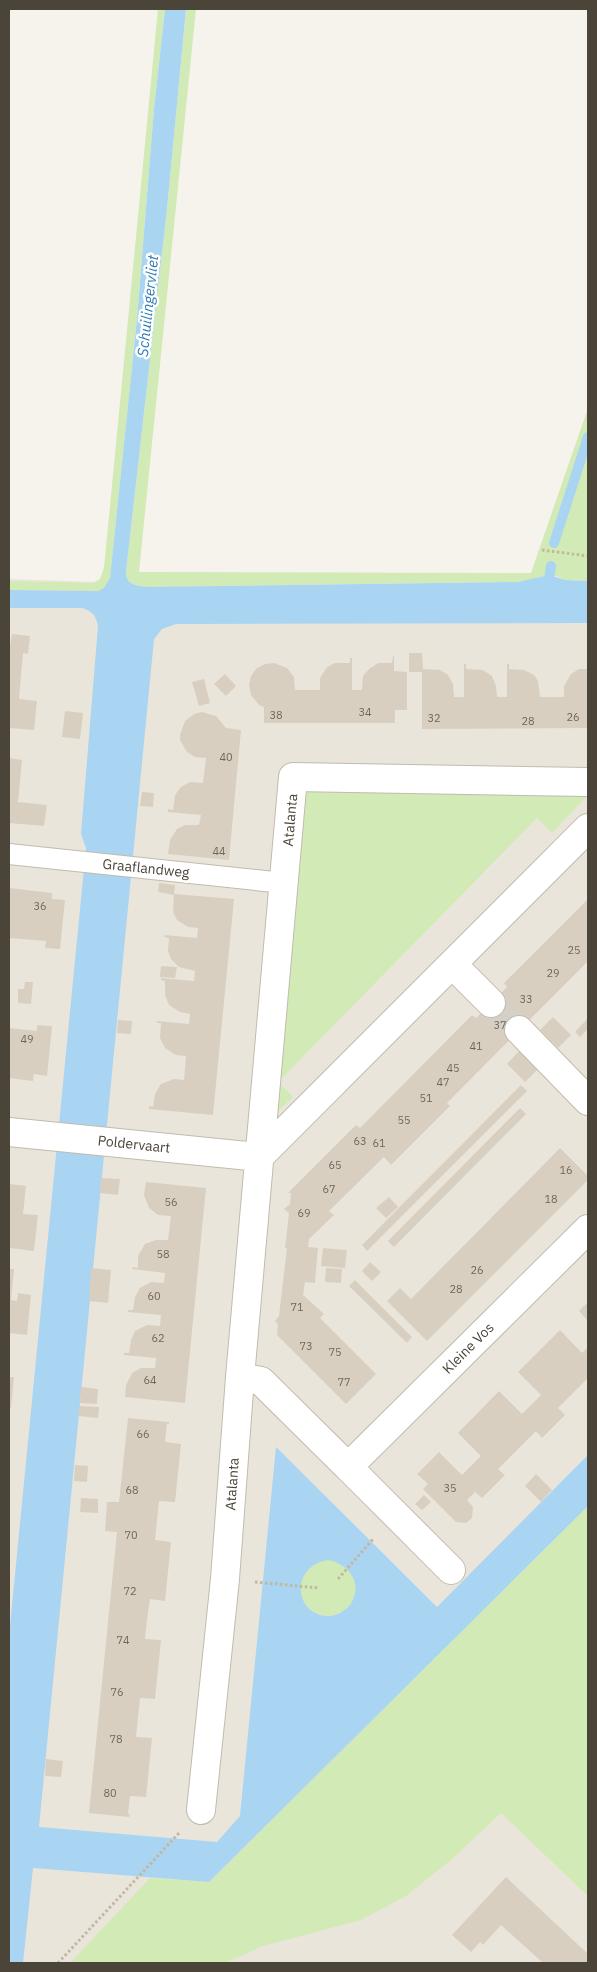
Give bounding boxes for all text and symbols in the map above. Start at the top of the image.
water label: Schuilingervliet [133,253,162,358]
house number: 34 [358,705,372,719]
house number: 38 [269,708,283,722]
house number: 26 [566,710,580,724]
house number: 32 [427,711,441,725]
house number: 28 [521,714,535,728]
house number: 40 [219,750,233,764]
street label: Atalanta [279,792,301,847]
house number: 44 [212,844,226,858]
street label: Graaflandweg [102,854,191,882]
house number: 36 [33,899,47,913]
house number: 25 [567,943,581,957]
house number: 29 [546,966,560,980]
house number: 33 [519,992,533,1006]
house number: 37 [493,1018,507,1032]
house number: 49 [20,1032,34,1046]
house number: 41 [469,1039,483,1053]
house number: 45 [446,1061,460,1075]
house number: 47 [436,1075,450,1089]
house number: 51 [419,1091,433,1105]
house number: 55 [397,1113,411,1127]
street label: Poldervaart [97,1131,171,1157]
house number: 63 [353,1134,367,1148]
house number: 61 [372,1136,386,1150]
house number: 65 [328,1158,342,1172]
house number: 16 [559,1163,573,1177]
house number: 67 [322,1182,336,1196]
house number: 18 [544,1192,558,1206]
house number: 56 [164,1195,178,1209]
house number: 69 [297,1206,311,1220]
house number: 58 [156,1247,170,1261]
house number: 26 [470,1263,484,1277]
house number: 28 [449,1282,463,1296]
house number: 60 [147,1289,161,1303]
house number: 71 [290,1300,304,1314]
street label: Kleine Vos [438,1318,498,1378]
house number: 62 [151,1331,165,1345]
house number: 73 [299,1339,313,1353]
house number: 75 [328,1345,342,1359]
house number: 64 [143,1373,157,1387]
house number: 77 [337,1375,351,1389]
house number: 66 [136,1427,150,1441]
street label: Atalanta [221,1456,243,1511]
house number: 35 [443,1481,457,1495]
house number: 68 [125,1483,139,1497]
house number: 70 [124,1528,138,1542]
house number: 72 [123,1584,137,1598]
house number: 74 [116,1633,130,1647]
house number: 76 [110,1685,124,1699]
house number: 78 [109,1732,123,1746]
house number: 80 [103,1786,117,1800]

